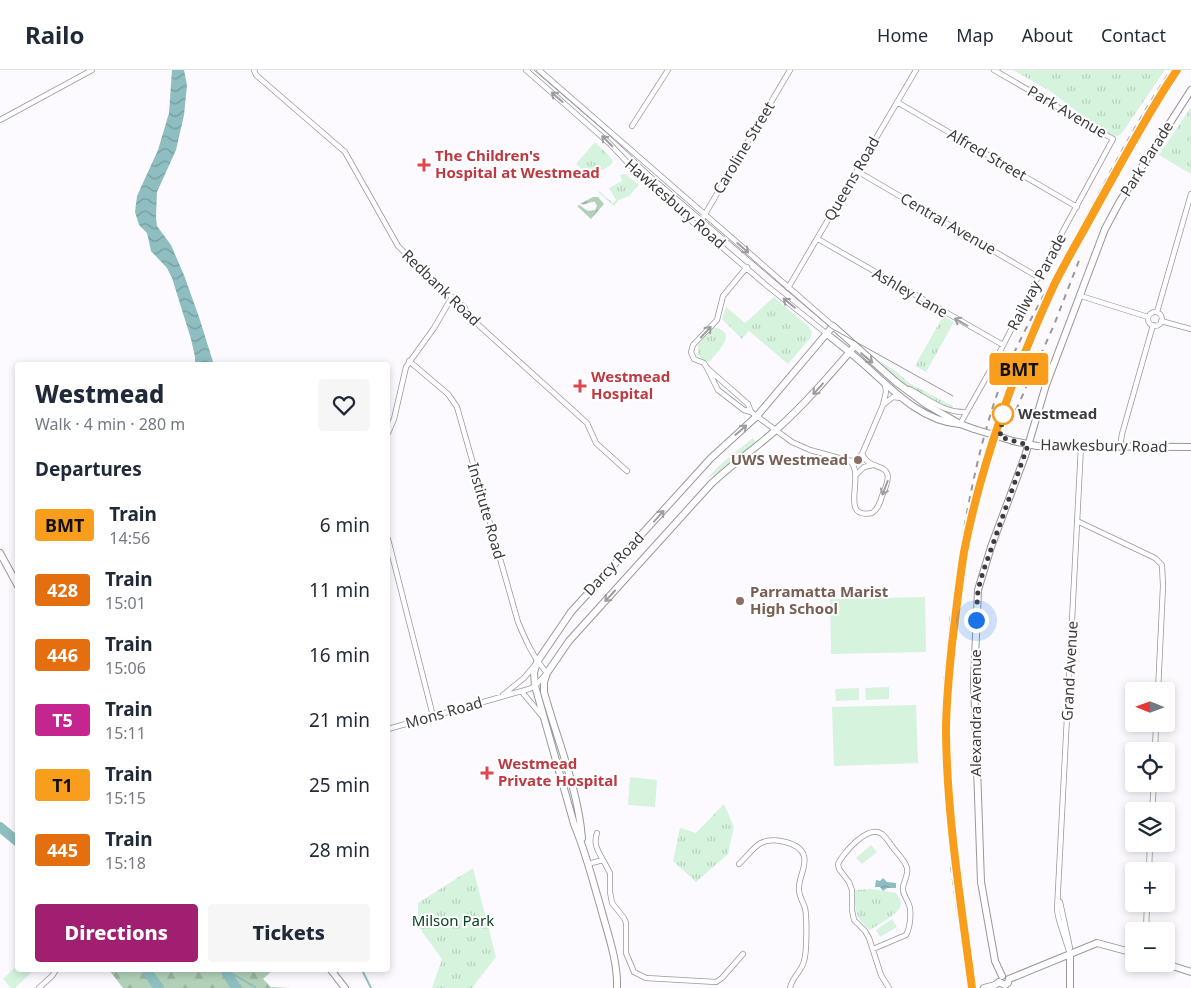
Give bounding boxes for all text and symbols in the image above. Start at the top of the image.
text: Railo [25,18,84,51]
text: Home [877,23,928,47]
text: Map [956,23,994,47]
text: About [1022,23,1073,47]
text: Contact [1101,23,1166,47]
street label: Park Avenue [1024,80,1111,142]
one-way arrow [551,91,564,103]
street label: Caroline Street [708,97,779,197]
street label: Park Parade [1115,117,1177,200]
street label: Alfred Street [944,123,1031,185]
street label: Queens Road [819,133,883,224]
one-way arrow [601,135,613,148]
place label: The Children's Hospital at Westmead [435,145,600,182]
street label: Hawkesbury Road [621,154,730,253]
marker: The Children's Hospital at Westmead [417,158,431,172]
street label: Central Avenue [897,188,1000,259]
street label: Railway Parade [1002,230,1070,333]
one-way arrow [737,242,750,254]
street label: Redbank Road [398,245,485,330]
street label: Ashley Lane [869,263,952,322]
one-way arrow [783,297,796,308]
one-way arrow [954,316,969,326]
one-way arrow [700,325,712,338]
one-way arrow [861,352,874,364]
line badge: BMT [990,353,1048,385]
text: BMT [999,357,1039,381]
place label: Westmead Hospital [591,366,670,403]
text: Westmead [35,377,164,410]
button: heart [318,379,370,431]
marker: Westmead Hospital [573,379,587,393]
one-way arrow [812,383,823,396]
marker: Westmead [992,403,1014,425]
place label: Westmead [1018,403,1097,423]
text: Walk · 4 min · 280 m [35,413,185,435]
one-way arrow [735,425,748,436]
street label: Hawkesbury Road [1040,434,1168,456]
place label: UWS Westmead [731,449,848,469]
marker: UWS Westmead [852,454,864,466]
text: Departures [35,456,142,482]
street label: Institute Road [464,460,510,561]
one-way arrow [880,481,889,496]
text: Train [109,501,157,527]
one-way arrow [653,509,665,522]
text: 6 min [320,512,370,538]
text: BMT [45,513,84,537]
text: 14:56 [109,527,150,549]
street label: Darcy Road [579,527,648,599]
text: Train [105,566,153,592]
text: 11 min [309,577,370,603]
text: 428 [47,578,78,602]
place label: Parramatta Marist High School [750,581,889,618]
one-way arrow [604,589,616,602]
text: 15:01 [105,592,146,614]
marker: Parramatta Marist High School [734,595,746,607]
your location [964,608,989,633]
street label: Grand Avenue [1056,620,1082,722]
text: Train [105,631,153,657]
text: 16 min [309,642,370,668]
text: 446 [47,643,78,667]
street label: Alexandra Avenue [965,649,985,777]
text: 15:06 [105,657,146,679]
north arrow [1125,682,1175,732]
map controls [1125,682,1175,972]
street label: Mons Road [403,692,484,733]
text: Train [105,696,153,722]
text: 21 min [309,707,370,733]
text: T5 [52,708,73,732]
text: 15:11 [105,722,146,744]
button: locate [1125,742,1175,792]
place label: Westmead Private Hospital [498,753,618,790]
text: Train [105,761,153,787]
marker: Westmead Private Hospital [480,766,494,780]
text: 25 min [309,772,370,798]
text: T1 [52,773,73,797]
text: 15:15 [105,787,146,809]
button: layers [1125,802,1175,852]
text: Train [105,826,153,852]
text: 28 min [309,837,370,863]
text: 445 [47,838,78,862]
text: 15:18 [105,852,146,874]
button: + [1125,862,1175,912]
button: Directions [35,904,198,962]
button: Tickets [208,904,370,962]
park label: Milson Park [412,910,494,930]
button: − [1125,922,1175,972]

